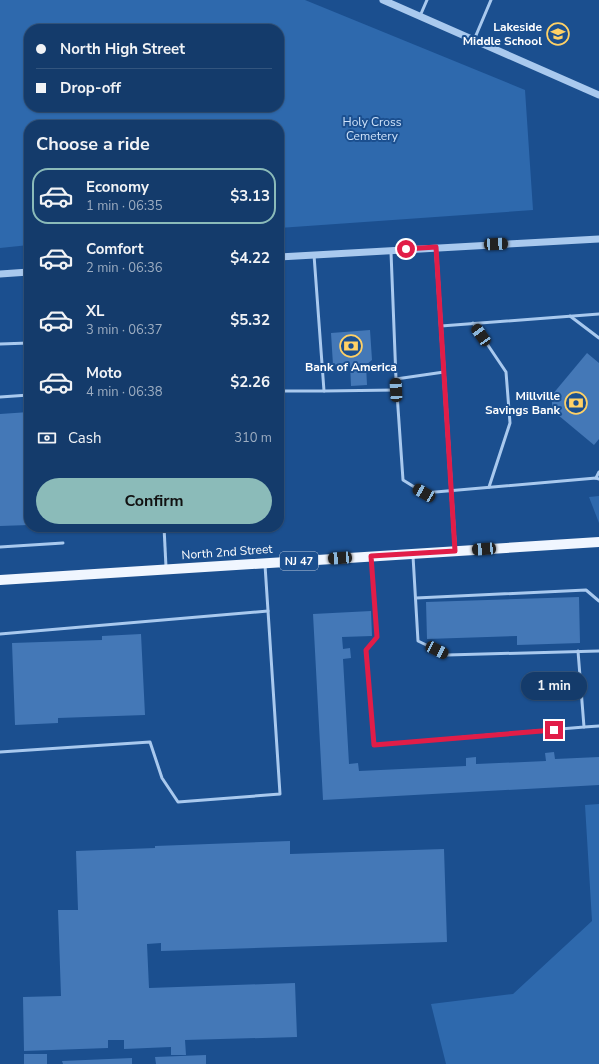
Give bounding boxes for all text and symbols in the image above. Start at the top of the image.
place label: Lakeside Middle School [463,19,542,49]
school or university icon: Lakeside Middle School [545,21,571,47]
text: North High Street [60,39,185,59]
text: Drop-off [60,78,121,98]
park label: Holy Cross Cemetery [343,114,402,144]
text: Choose a ride [36,132,150,156]
text: Economy [86,177,149,197]
icon: car [38,178,74,214]
text: $3.13 [230,186,270,206]
text: 1 min · 06:35 [86,197,162,215]
car [484,237,508,251]
text: Comfort [86,239,143,259]
icon: car [38,240,74,276]
route start [397,240,415,258]
text: $4.22 [230,248,270,268]
text: 2 min · 06:36 [86,259,162,277]
text: XL [86,301,105,321]
icon: car [38,302,74,338]
text: $5.32 [230,310,270,330]
text: 3 min · 06:37 [86,321,162,339]
car [469,322,493,348]
bank icon: Bank of America [338,333,364,359]
place label: Bank of America [305,359,397,375]
text: Moto [86,363,122,383]
icon: car [38,364,74,400]
text: $2.26 [230,372,270,392]
car [389,378,403,402]
text: 4 min · 06:38 [86,383,162,401]
place label: Millville Savings Bank [485,388,561,418]
bank icon: Millville Savings Bank [563,390,589,416]
icon: cash [36,427,58,449]
text: Cash [68,428,102,448]
text: 310 m [234,429,272,447]
button: Confirm [36,478,272,524]
car [411,482,437,504]
street label: North 2nd Street [181,541,274,563]
car [472,542,496,556]
car [328,551,352,565]
road number: NJ 47 [280,552,318,570]
car [424,639,450,661]
callout: 1 min [521,672,587,700]
text: 1 min [537,677,571,695]
route end [545,721,563,739]

